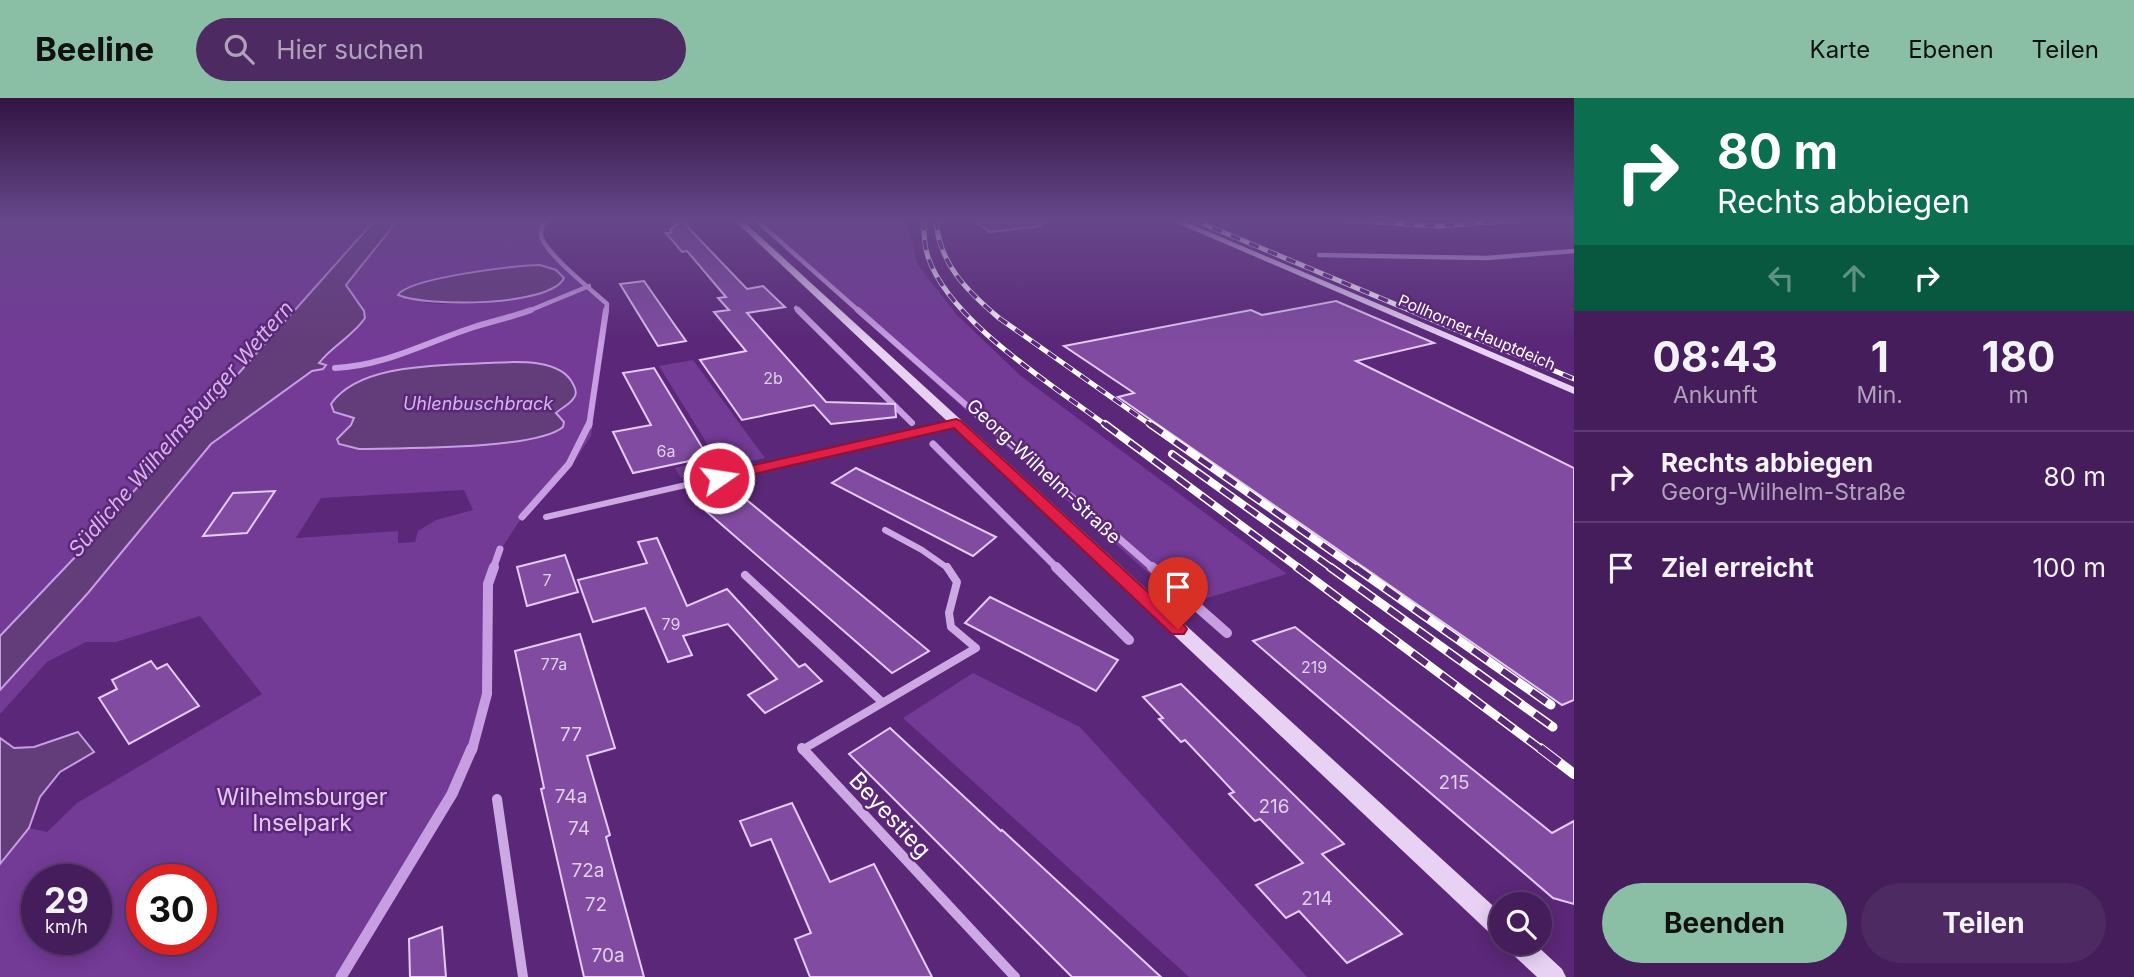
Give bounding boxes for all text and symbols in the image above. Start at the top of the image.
search box [196,18,686,81]
text: Beeline [35,29,154,69]
icon: search [220,30,258,68]
text: Hier suchen [276,34,424,65]
text: Karte [1810,35,1870,64]
text: Ebenen [1908,35,1994,64]
text: Teilen [2032,35,2099,64]
text: 80 m [1717,122,1838,181]
icon: right [1602,126,1693,217]
text: Rechts abbiegen [1717,182,1970,221]
icon: left [1762,259,1800,297]
icon: ahead [1835,259,1873,297]
icon: right [1908,259,1946,297]
street label: Pollhorner Hauptdeich [1395,290,1559,374]
water label: Südliche Wilhelmsburger Wettern [63,296,298,562]
text: 08:43 [1653,331,1778,382]
text: 1 [1871,331,1889,382]
text: 180 [1982,331,2055,382]
house number: 2b [763,368,783,388]
text: Ankunft [1673,381,1757,409]
text: Min. [1856,381,1903,409]
text: m [2008,381,2029,409]
water label: Uhlenbuschbrack [403,393,554,414]
street label: Georg-Wilhelm-Straße [962,394,1125,549]
house number: 6a [657,441,675,461]
position arrow [682,441,756,515]
text: Rechts abbiegen [1661,447,1873,478]
icon: right [1602,458,1640,496]
text: 80 m [2043,461,2106,492]
text: Georg-Wilhelm-Straße [1661,478,1906,506]
icon: arrive [1602,549,1640,587]
text: Ziel erreicht [1661,552,1814,583]
text: 100 m [2033,552,2106,583]
pin [1148,557,1208,629]
icon: arrive [1159,568,1197,606]
house number: 7 [542,570,552,590]
house number: 79 [662,614,680,634]
house number: 77a [541,654,567,674]
house number: 219 [1301,657,1327,677]
house number: 77 [560,723,582,746]
street label: Beyestieg [843,766,937,864]
house number: 215 [1439,771,1469,794]
park label: Wilhelmsburger Inselpark [217,783,388,837]
house number: 74a [555,785,587,808]
house number: 216 [1258,795,1290,818]
house number: 74 [568,817,590,840]
house number: 72a [571,859,605,882]
speed limit sign: 30 [126,864,217,955]
text: 29 [44,879,89,921]
button: Beenden [1602,883,1847,963]
button: Teilen [1861,883,2106,963]
house number: 214 [1301,887,1333,910]
map controls [1489,892,1552,955]
button: search [1489,892,1552,955]
house number: 72 [585,893,607,916]
text: km/h [45,916,88,937]
house number: 70a [591,944,625,967]

